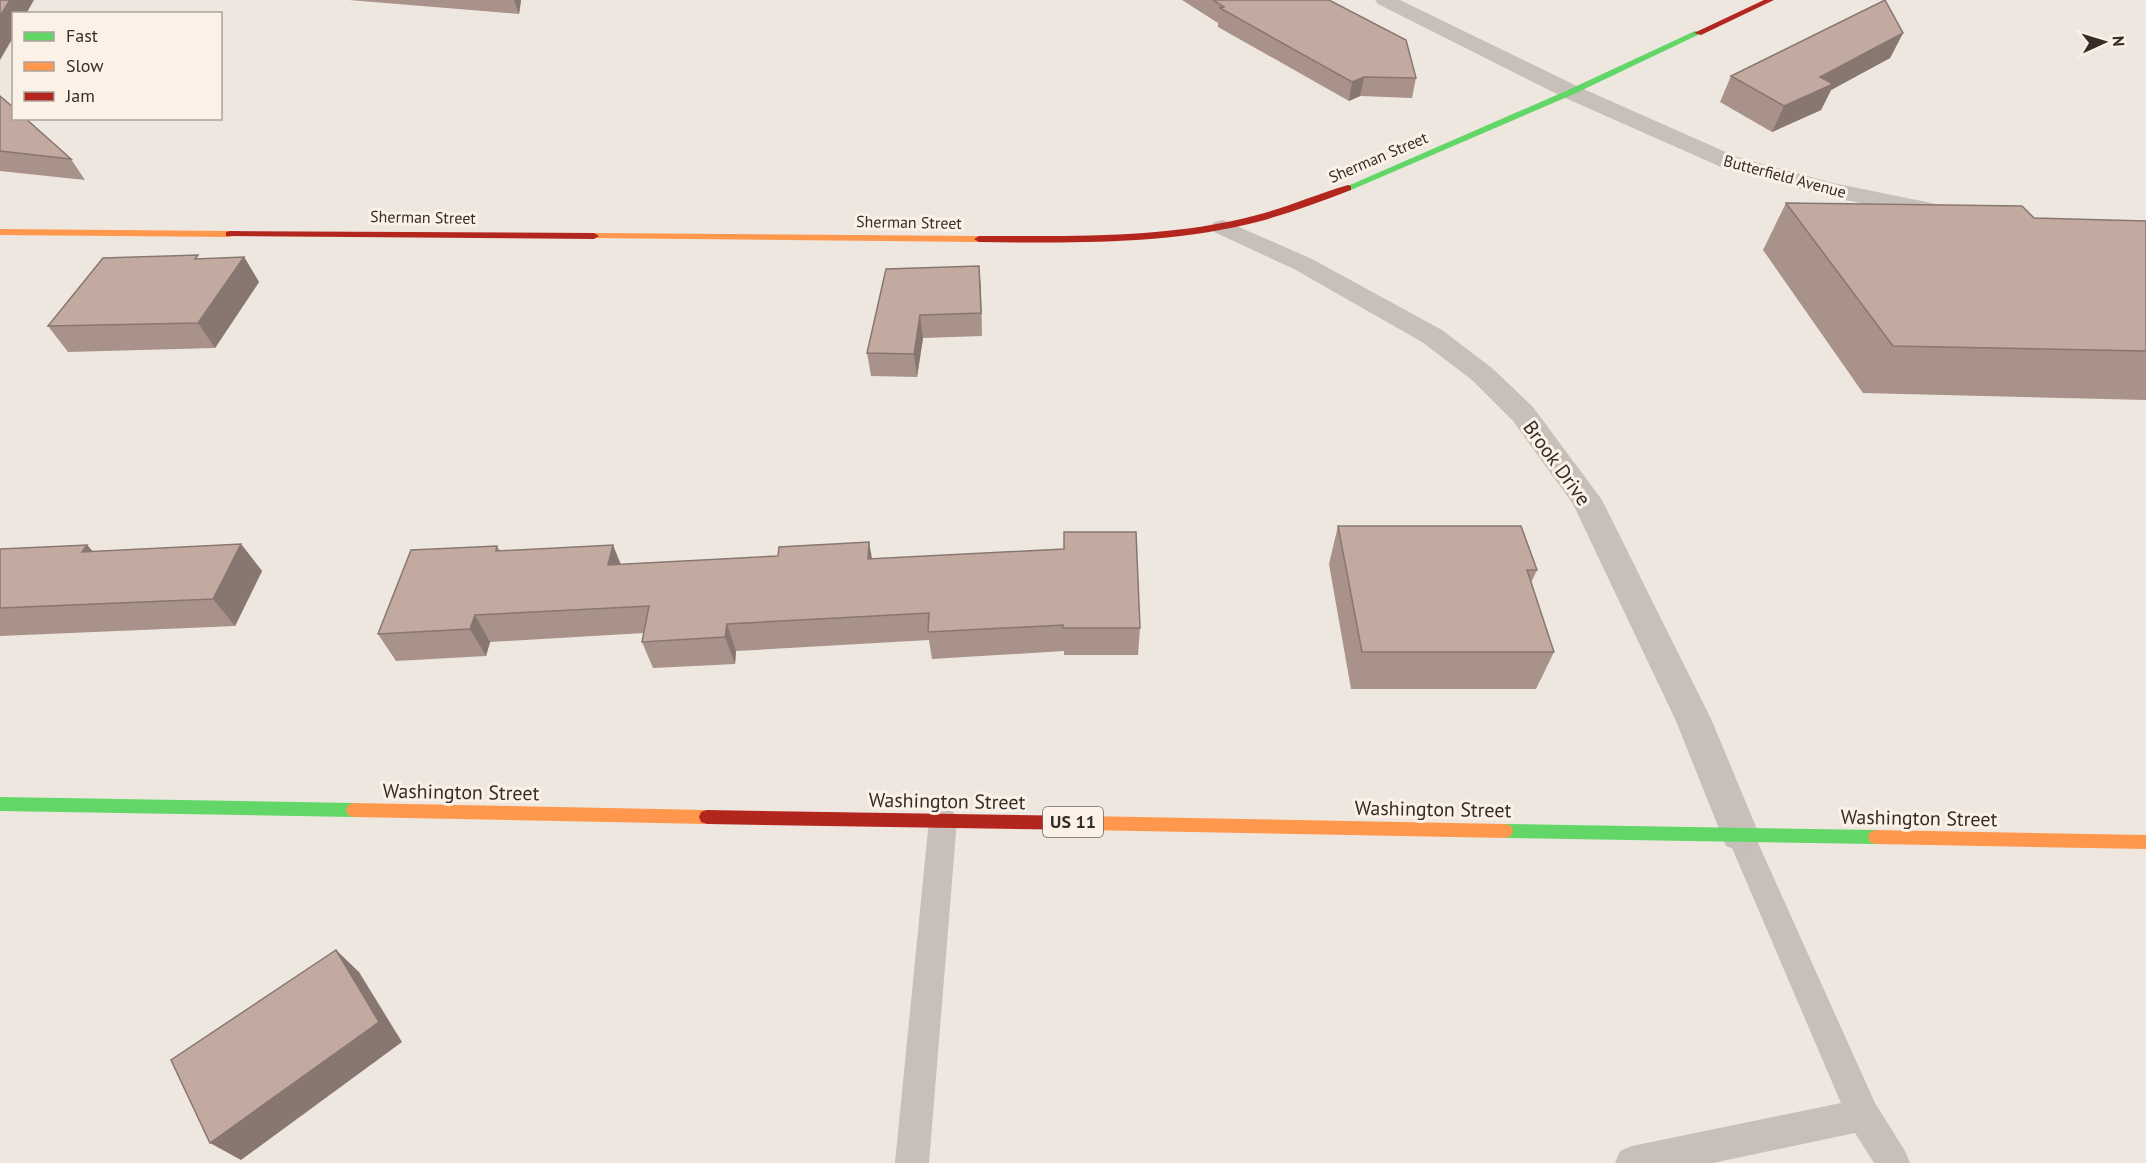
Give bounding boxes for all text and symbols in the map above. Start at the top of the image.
legend [12,12,222,120]
north arrow [2074,12,2134,72]
text: Fast [66,24,98,47]
text: N [2109,35,2129,47]
text: Slow [66,54,104,77]
text: Jam [65,84,95,107]
street label: Sherman Street [1325,127,1431,187]
street label: Butterfield Avenue [1722,150,1848,202]
street label: Sherman Street [370,206,477,228]
street label: Sherman Street [856,211,963,233]
street label: Brook Drive [1517,415,1597,511]
street label: Washington Street [382,778,540,806]
street label: Washington Street [868,787,1026,815]
street label: Washington Street [1354,795,1512,823]
street label: Washington Street [1840,804,1998,832]
road number: US 11 [1043,807,1103,837]

